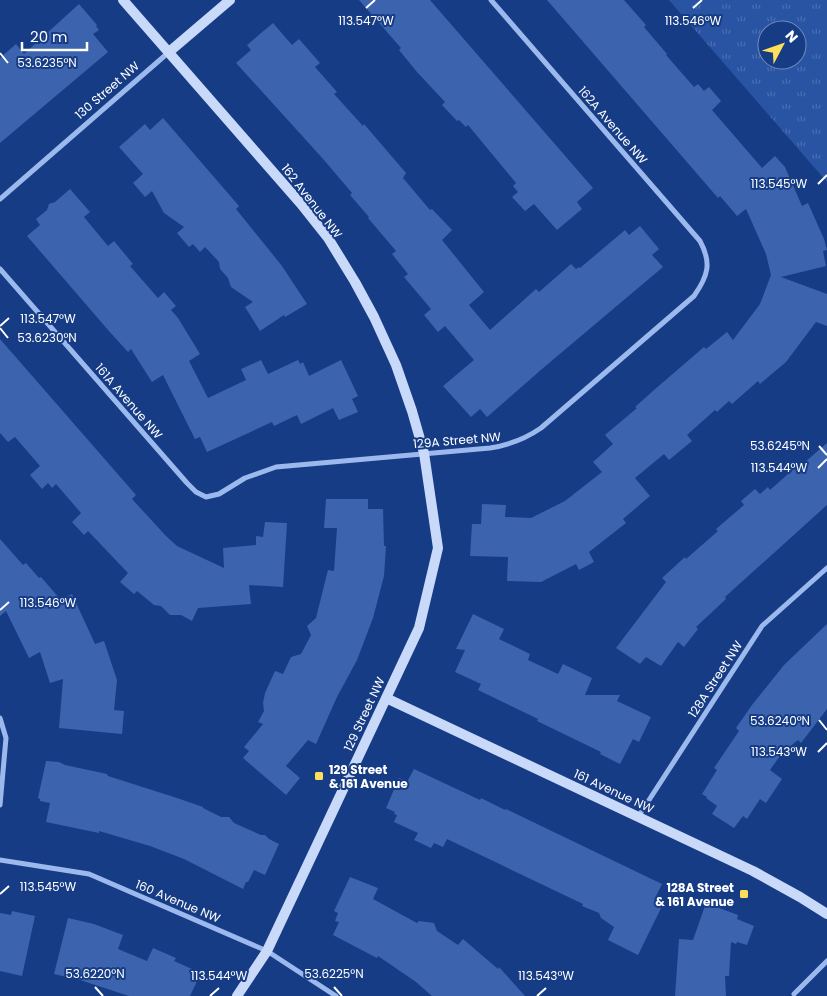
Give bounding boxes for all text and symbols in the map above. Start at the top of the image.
text: 113.547°W [338,12,394,29]
text: 113.546°W [665,12,722,29]
scale bar [22,20,88,52]
north arrow [757,20,807,70]
text: 20 m [30,26,68,47]
text: N [781,26,803,47]
text: 53.6235°N [17,54,77,71]
street label: 130 Street NW [71,57,143,123]
street label: 162A Avenue NW [574,82,652,168]
street label: 162 Avenue NW [278,160,347,242]
text: 113.545°W [751,175,808,192]
text: 113.547°W [20,310,76,327]
text: 53.6230°N [17,329,77,346]
street label: 161A Avenue NW [91,360,167,443]
street label: 129A Street NW [412,428,502,452]
text: 53.6245°N [750,437,810,454]
text: 113.544°W [751,459,808,476]
text: 113.546°W [20,594,77,611]
street label: 128A Street NW [684,637,746,721]
street label: 129 Street NW [339,674,389,754]
text: 53.6240°N [750,712,810,729]
text: 113.543°W [751,743,807,760]
place label: 129 Street & 161 Avenue [329,761,408,792]
street label: 161 Avenue NW [571,765,657,817]
marker: 129 Street & 161 Avenue [313,770,325,782]
street label: 160 Avenue NW [133,875,223,927]
text: 113.545°W [20,878,77,895]
place label: 128A Street & 161 Avenue [655,879,735,910]
marker: 128A Street & 161 Avenue [738,888,750,900]
text: 53.6220°N [65,965,125,982]
text: 53.6225°N [304,965,364,982]
text: 113.544°W [191,967,248,984]
text: 113.543°W [518,967,574,984]

